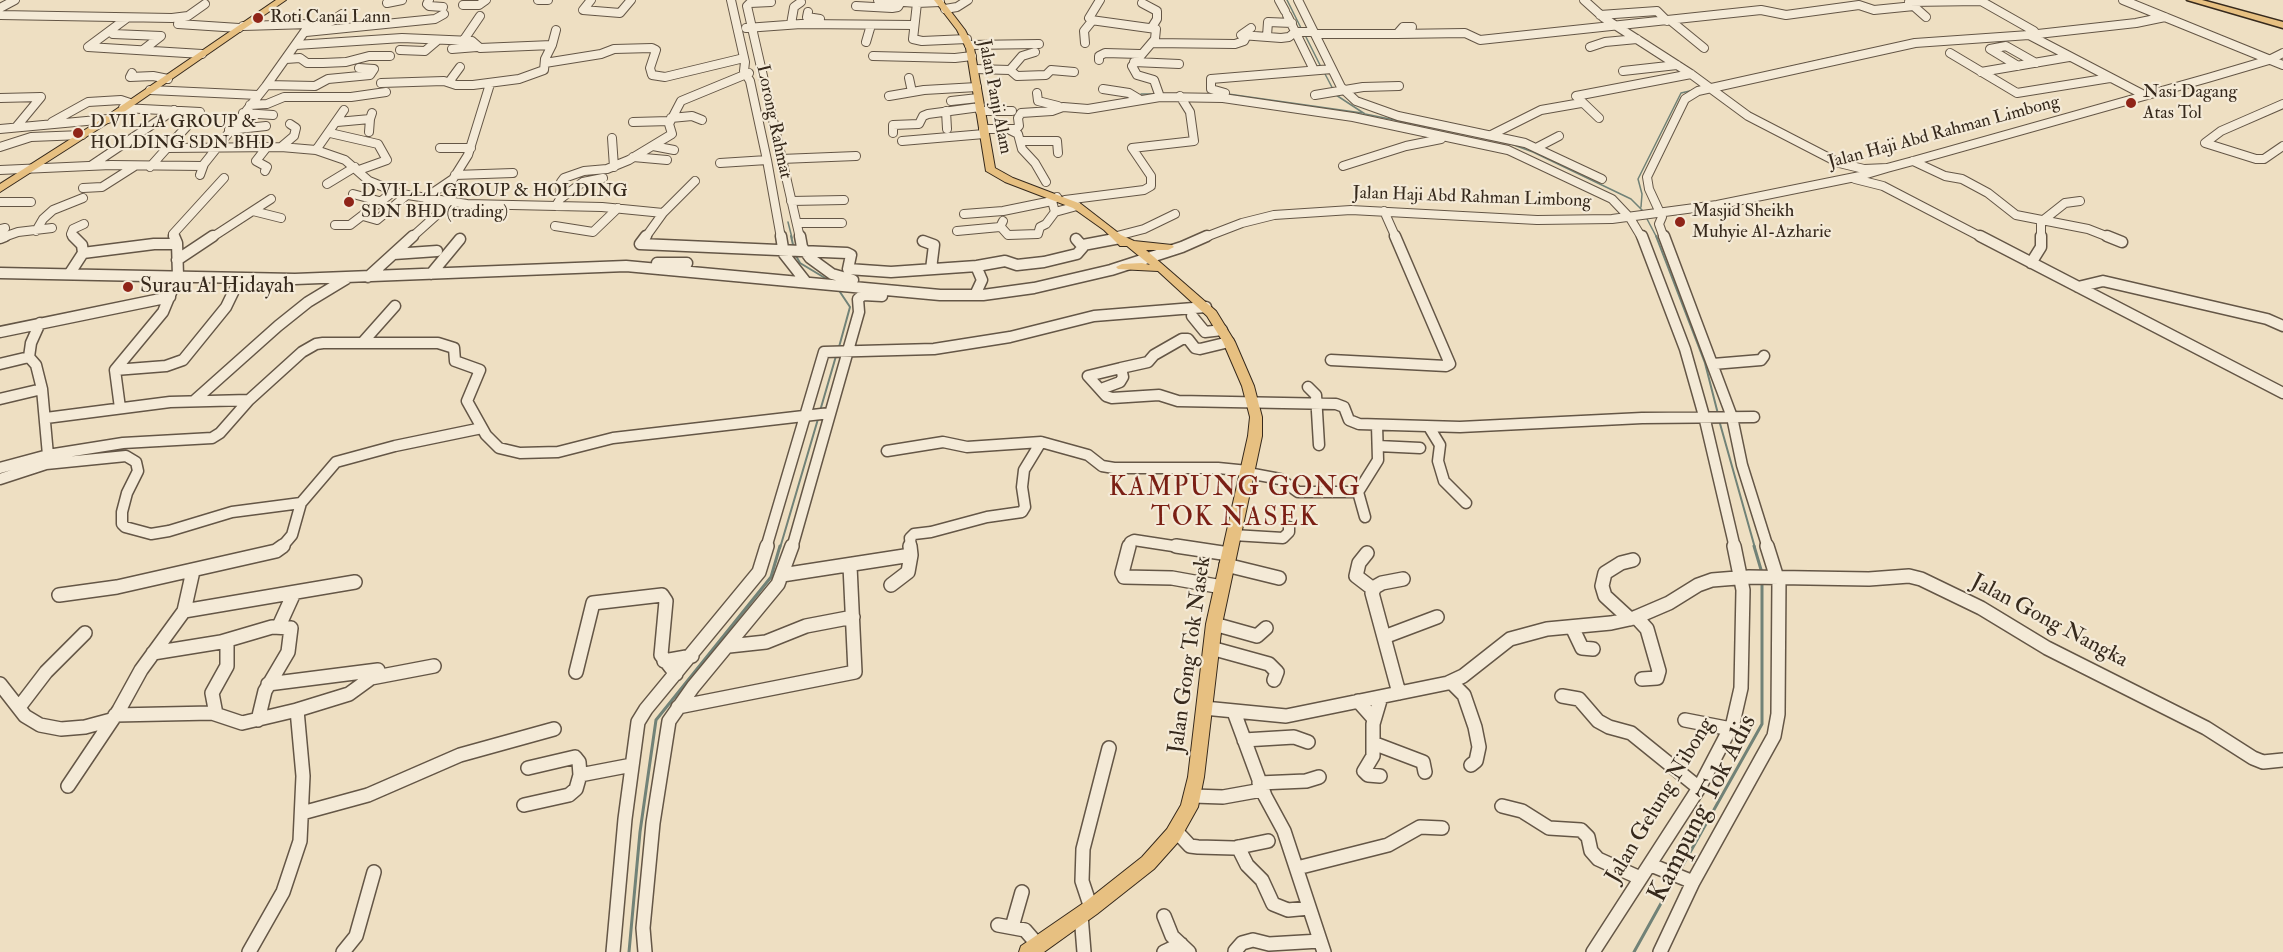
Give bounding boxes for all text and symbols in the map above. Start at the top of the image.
place label: Roti Canai Lann [270,7,391,29]
marker: Roti Canai Lann [251,11,265,25]
street label: Jalan Panji Alam [972,38,1016,156]
street label: Lorong Rahmat [750,63,796,181]
place label: Nasi Dagang Atas Tol [2143,82,2237,124]
street label: Jalan Haji Abd Rahman Limbong [1826,92,2062,174]
marker: Nasi Dagang Atas Tol [2124,96,2138,110]
place label: D VILLA GROUP & HOLDING SDN BHD [90,112,274,154]
marker: D VILLA GROUP & HOLDING SDN BHD [71,126,85,140]
place label: D VILLL GROUP & HOLDING SDN BHD(trading) [361,181,628,224]
street label: Jalan Haji Abd Rahman Limbong [1352,183,1592,213]
marker: D VILLL GROUP & HOLDING SDN BHD(trading) [342,195,356,209]
place label: Masjid Sheikh Muhyie Al-Azharie [1692,201,1831,244]
marker: Masjid Sheikh Muhyie Al-Azharie [1673,215,1687,229]
place label: Surau Al Hidayah [140,274,295,300]
marker: Surau Al Hidayah [121,280,135,294]
district label: KAMPUNG GONG TOK NASEK [1109,473,1361,534]
street label: Jalan Gong Tok Nasek [1164,555,1218,755]
street label: Jalan Gong Nangka [1966,570,2132,674]
street label: Kampung Tok Adis [1643,710,1765,908]
street label: Jalan Gelung Nibong [1601,713,1721,889]

